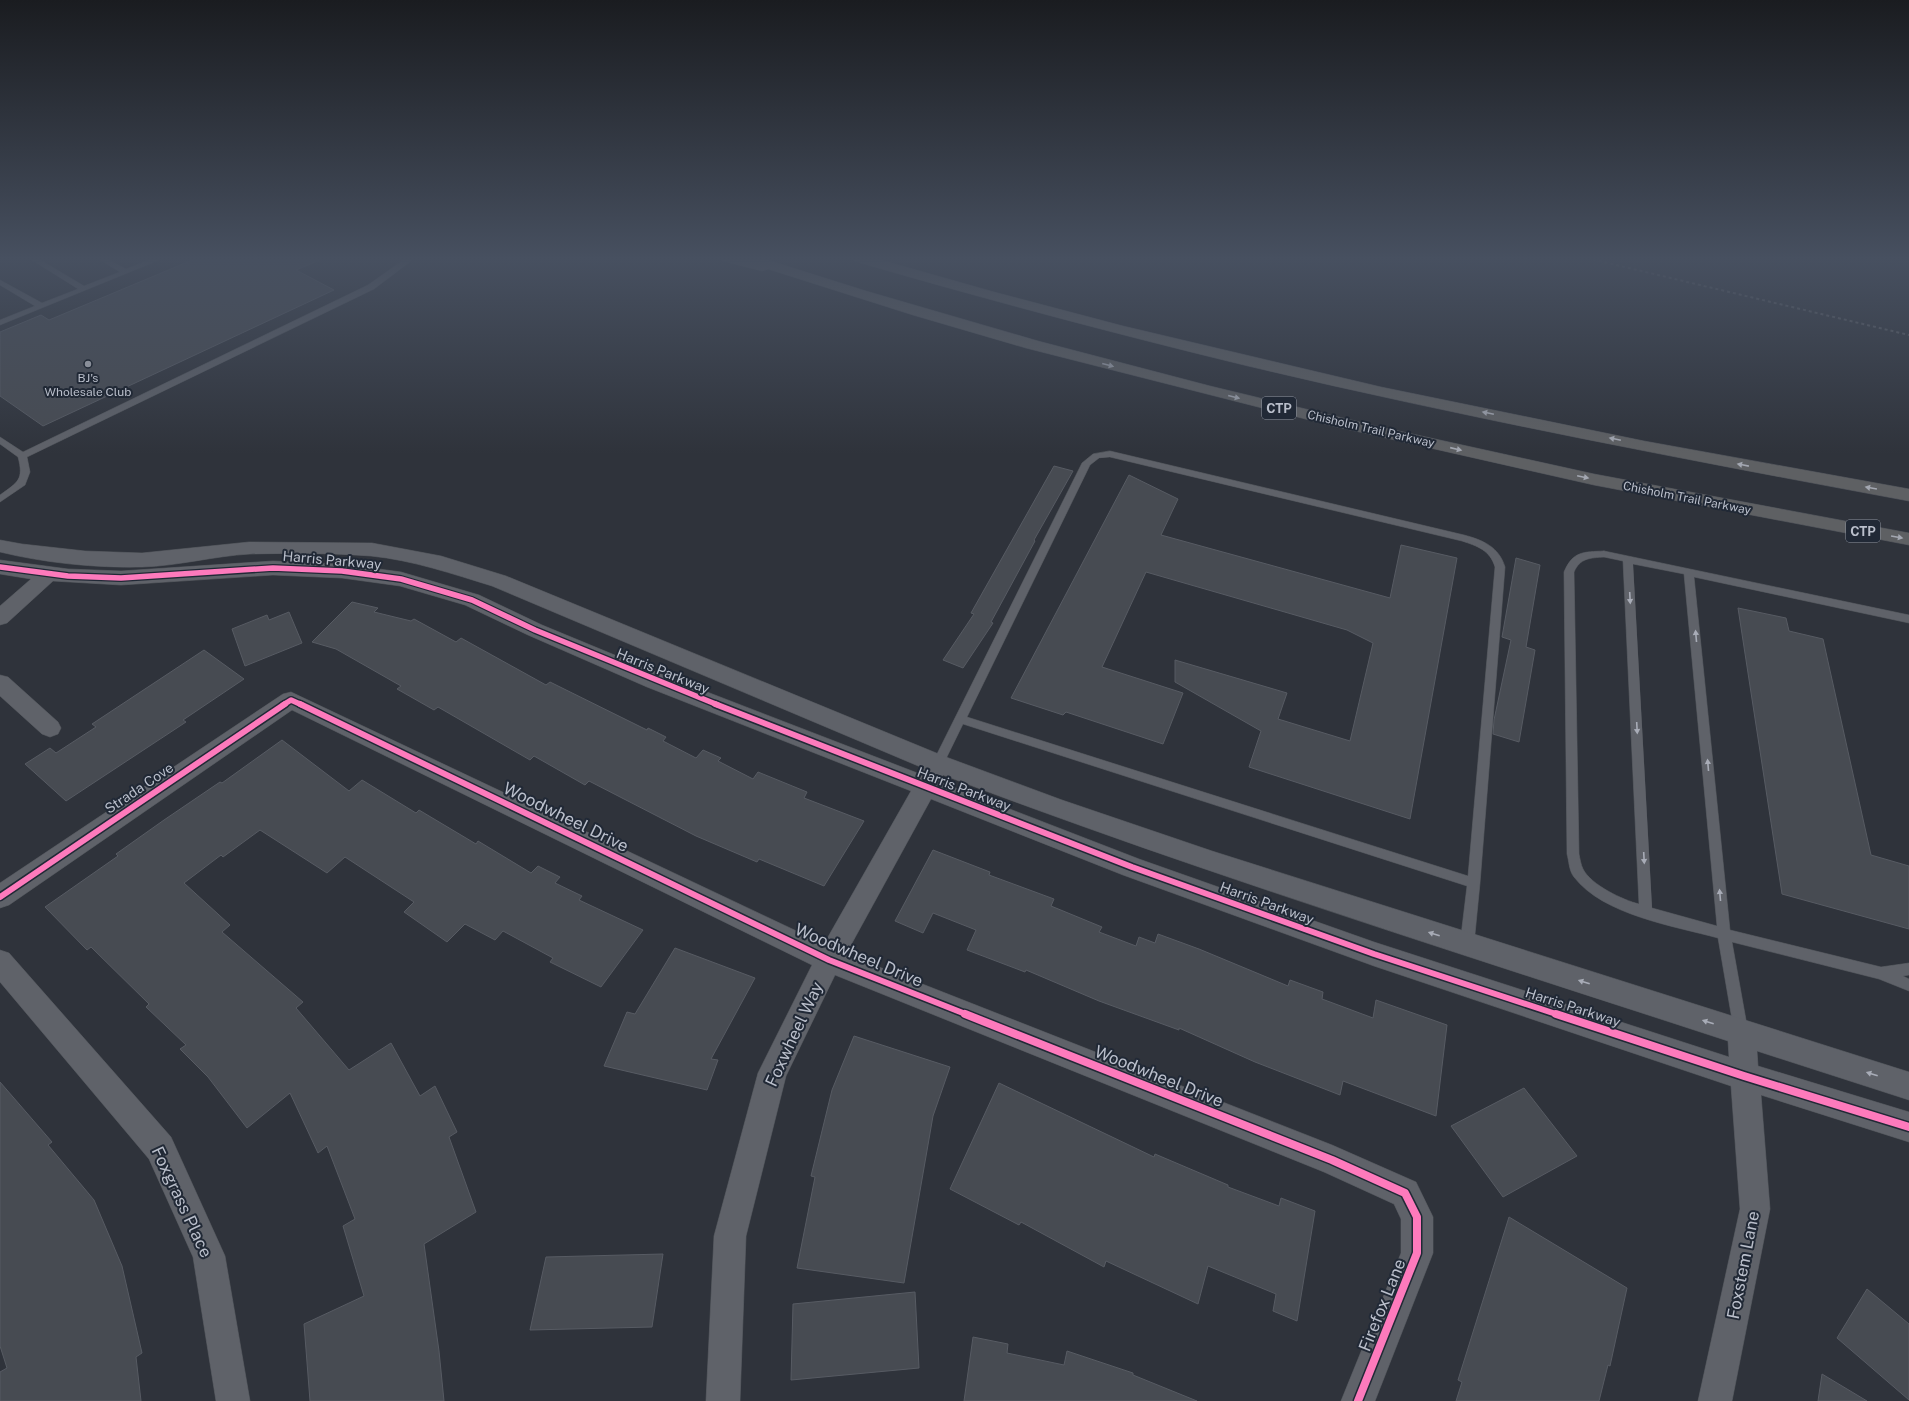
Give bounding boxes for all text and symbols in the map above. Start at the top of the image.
marker: BJ's Wholesale Club [83,359,93,369]
one-way arrow [1101,362,1114,368]
place label: BJ's Wholesale Club [45,371,131,399]
one-way arrow [1227,394,1240,400]
road number: CTP [1262,397,1296,419]
street label: Chisholm Trail Parkway [1306,408,1436,451]
one-way arrow [1482,410,1494,416]
one-way arrow [1609,436,1621,442]
one-way arrow [1449,446,1462,452]
one-way arrow [1737,461,1749,467]
one-way arrow [1576,474,1589,480]
street label: Chisholm Trail Parkway [1622,479,1753,517]
one-way arrow [1864,485,1877,491]
road number: CTP [1846,520,1880,542]
one-way arrow [1891,534,1903,540]
street label: Harris Parkway [282,548,383,572]
one-way arrow [1626,592,1633,604]
one-way arrow [1692,630,1699,642]
street label: Harris Parkway [614,645,712,697]
one-way arrow [1633,722,1640,734]
street label: Strada Cove [102,759,176,817]
one-way arrow [1705,759,1711,771]
street label: Harris Parkway [915,764,1014,814]
street label: Woodwheel Drive [500,778,632,856]
one-way arrow [1640,852,1647,864]
street label: Harris Parkway [1218,879,1317,928]
one-way arrow [1717,889,1724,901]
street label: Woodwheel Drive [792,919,926,991]
one-way arrow [1428,930,1440,936]
street label: Foxwheel Way [761,978,827,1090]
one-way arrow [1578,979,1590,985]
street label: Harris Parkway [1523,984,1623,1030]
one-way arrow [1702,1018,1714,1024]
street label: Woodwheel Drive [1092,1041,1226,1111]
one-way arrow [1866,1071,1878,1077]
street label: Foxgrass Place [148,1143,216,1261]
street label: Foxstem Lane [1723,1209,1763,1321]
street label: Firefox Lane [1354,1256,1410,1354]

